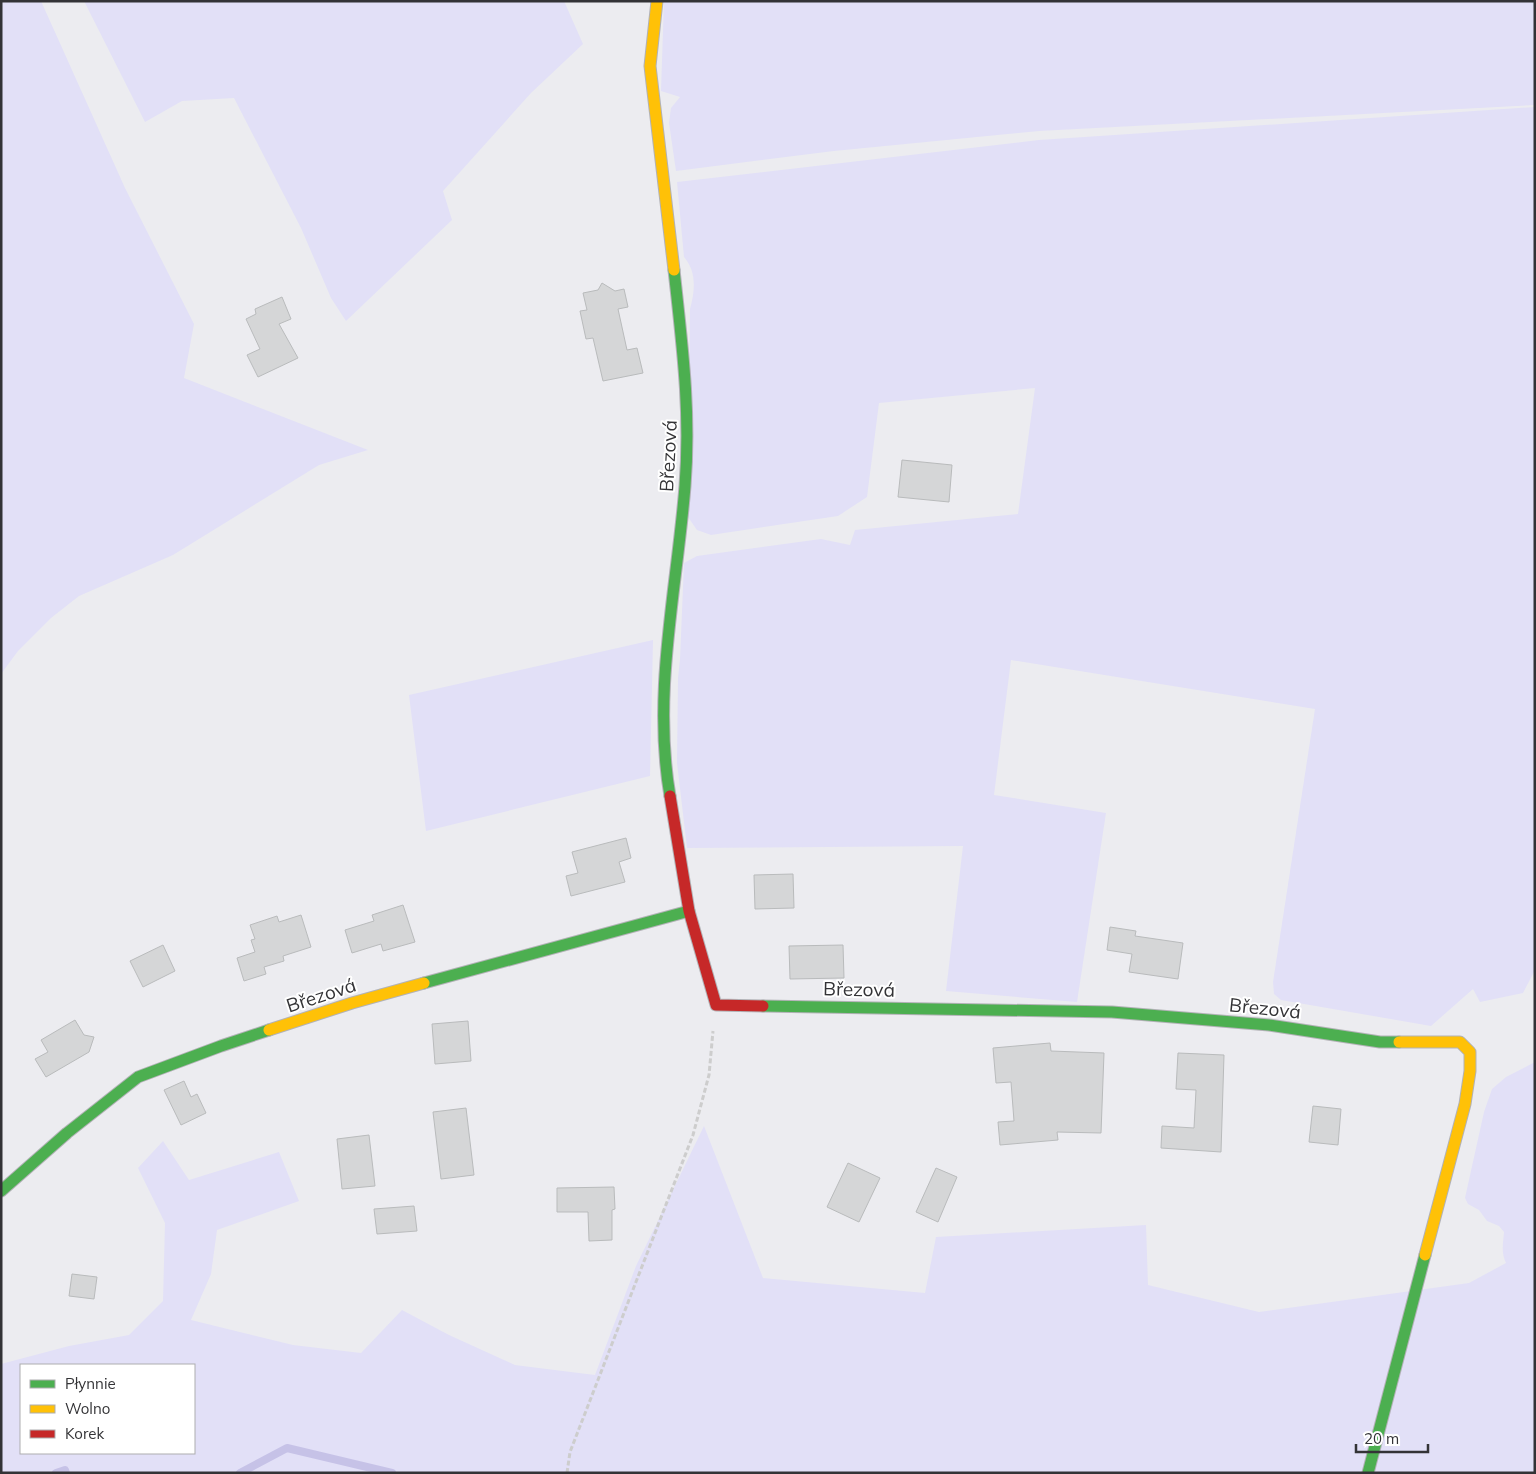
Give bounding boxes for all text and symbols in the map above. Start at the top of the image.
street label: Březová [654,419,682,493]
street label: Březová [283,972,359,1018]
street label: Březová [823,976,895,1002]
street label: Březová [1228,992,1302,1024]
legend [20,1364,195,1454]
text: Płynnie [65,1374,116,1393]
text: Wolno [65,1399,110,1418]
scale bar [1356,1422,1428,1454]
text: Korek [65,1424,104,1443]
text: 20 m [1364,1429,1399,1448]

